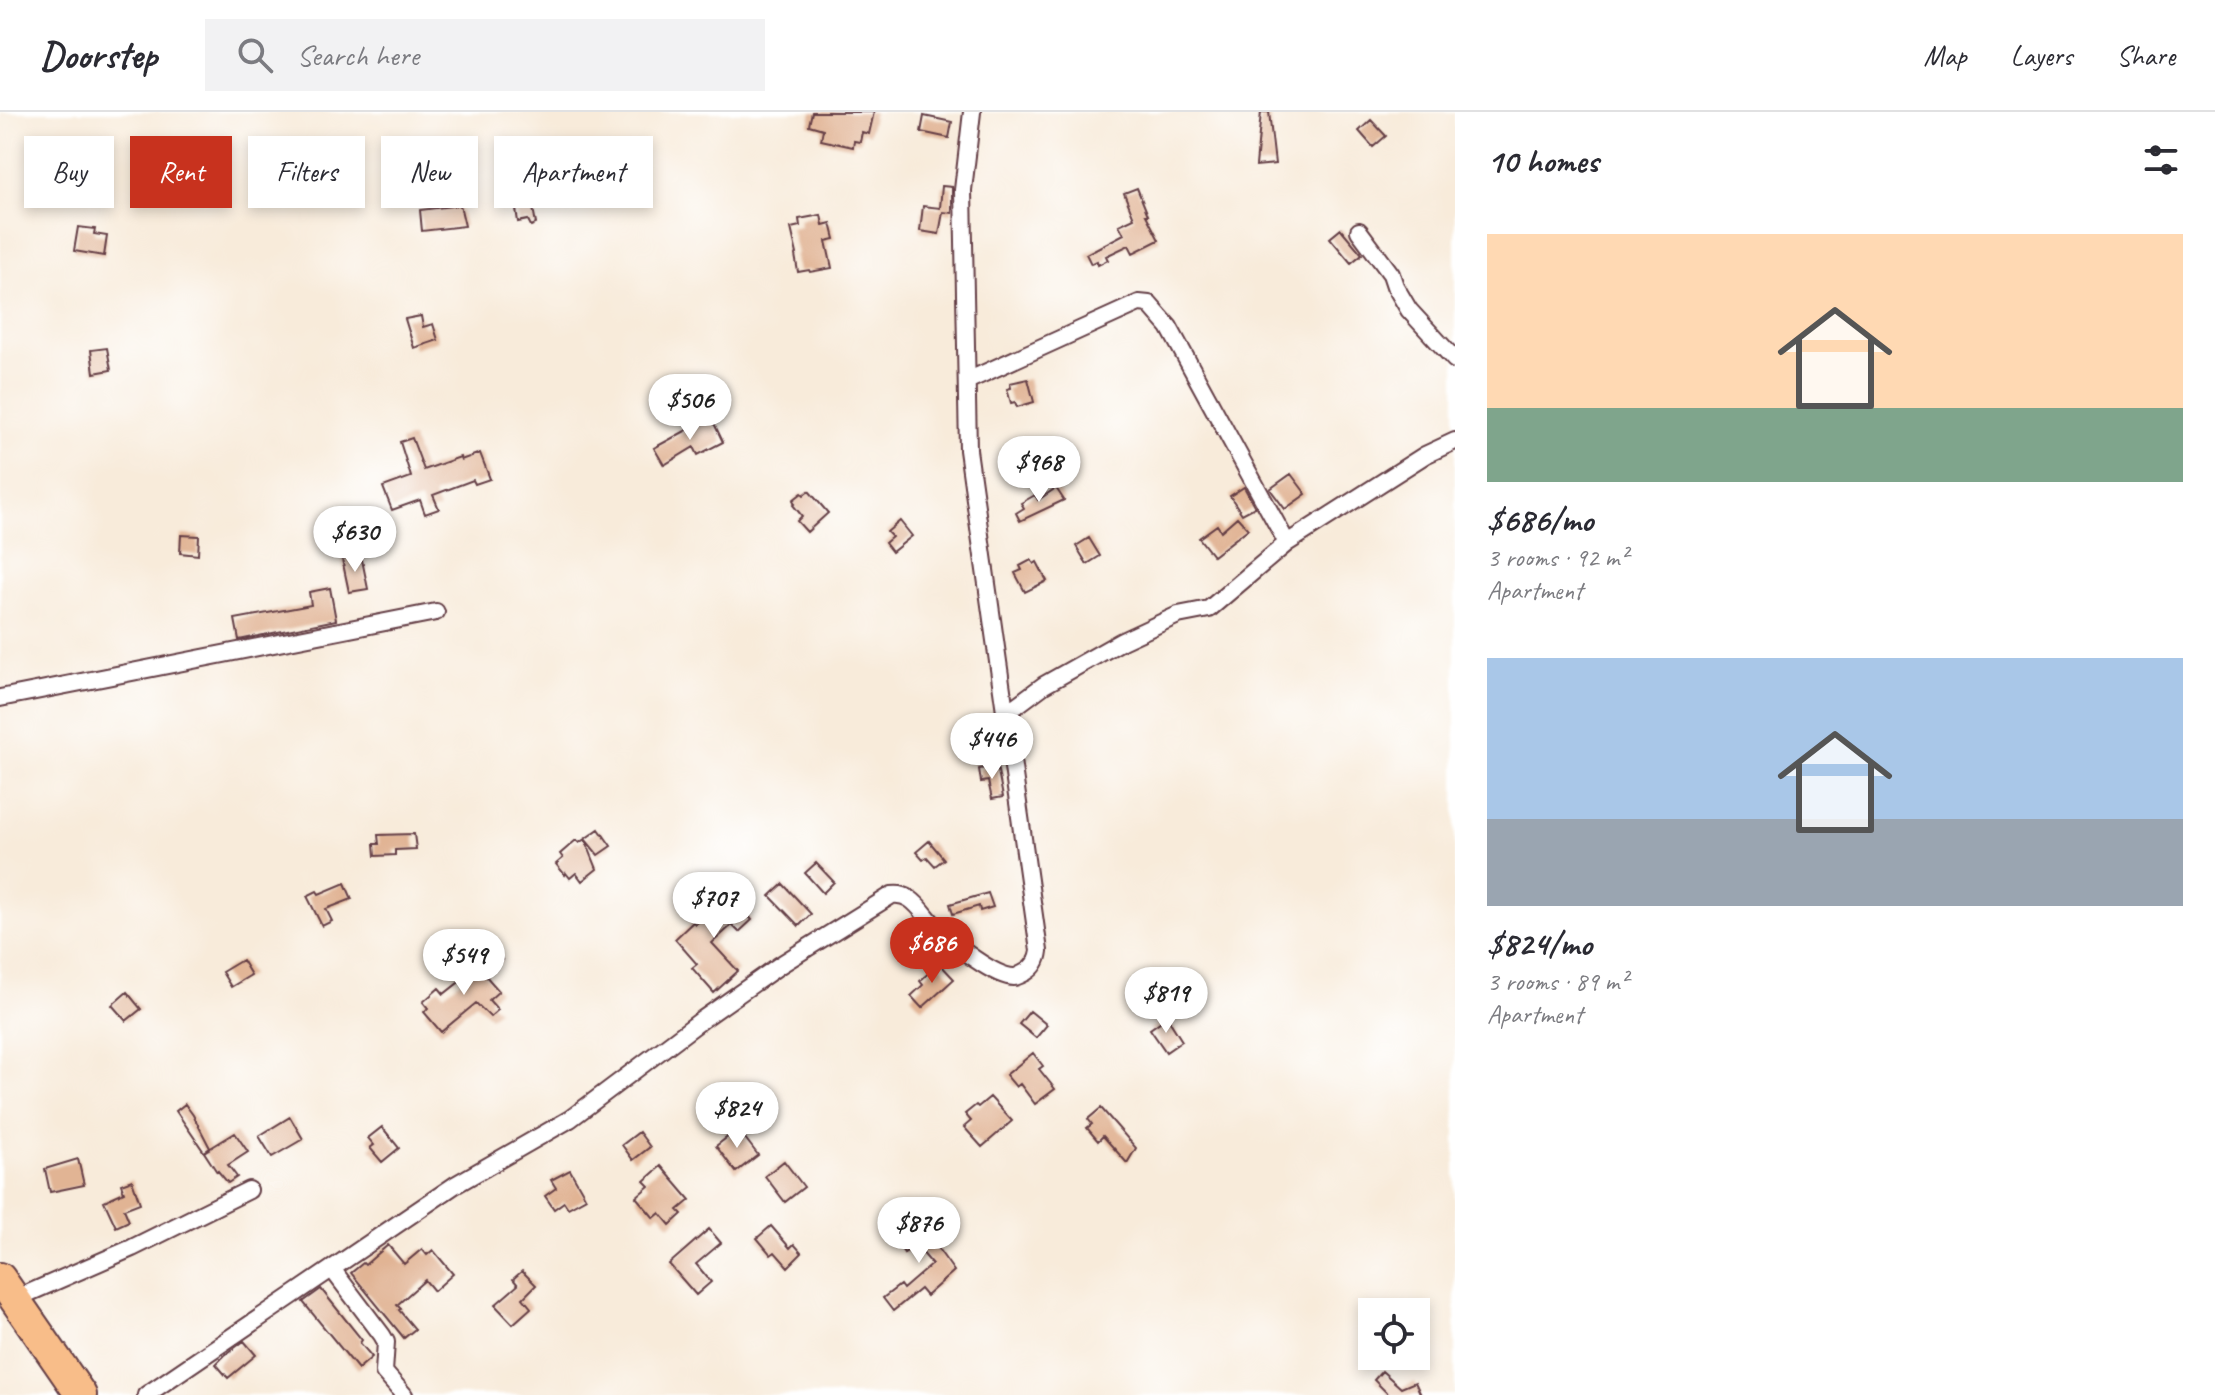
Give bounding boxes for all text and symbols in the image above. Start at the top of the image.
search box [205,19,765,91]
text: Doorstep [40,32,157,79]
icon: search [233,33,277,77]
text: Search here [297,36,419,74]
text: Map [1924,38,1967,73]
text: Layers [2011,38,2072,73]
text: Share [2116,38,2175,73]
chip: Buy [24,136,114,208]
chip: Rent [130,136,232,208]
chip: Filters [248,136,365,208]
chip: New [381,136,478,208]
chip: Apartment [494,136,653,208]
icon: filters [2139,138,2183,182]
text: 10 homes [1487,139,1598,182]
icon: home [1763,286,1907,430]
pin: $506 [643,374,737,442]
text: $506 [667,383,713,416]
pin: $968 [992,436,1086,504]
text: $968 [1015,445,1063,478]
text: $686/mo [1487,498,1593,541]
pin: $630 [308,506,402,574]
text: $630 [331,515,379,548]
text: 3 rooms · 92 m² [1487,541,1628,574]
text: Apartment [1487,574,1583,607]
icon: home [1763,710,1907,854]
pin: $446 [945,713,1039,781]
text: $446 [968,722,1016,755]
pin: $707 [667,872,761,940]
text: $707 [691,881,737,914]
pin: $686 [885,917,979,985]
text: $824/mo [1487,922,1592,965]
text: $686 [908,926,956,959]
pin: $549 [417,929,511,997]
text: $549 [441,938,487,971]
text: 3 rooms · 89 m² [1487,965,1628,998]
pin: $819 [1119,967,1213,1035]
text: $819 [1143,976,1189,1009]
text: Apartment [1487,998,1583,1031]
pin: $824 [690,1082,784,1150]
text: $824 [714,1091,760,1124]
pin: $876 [872,1197,966,1265]
text: $876 [895,1206,943,1239]
map controls [1358,1298,1430,1370]
button: locate [1358,1298,1430,1370]

